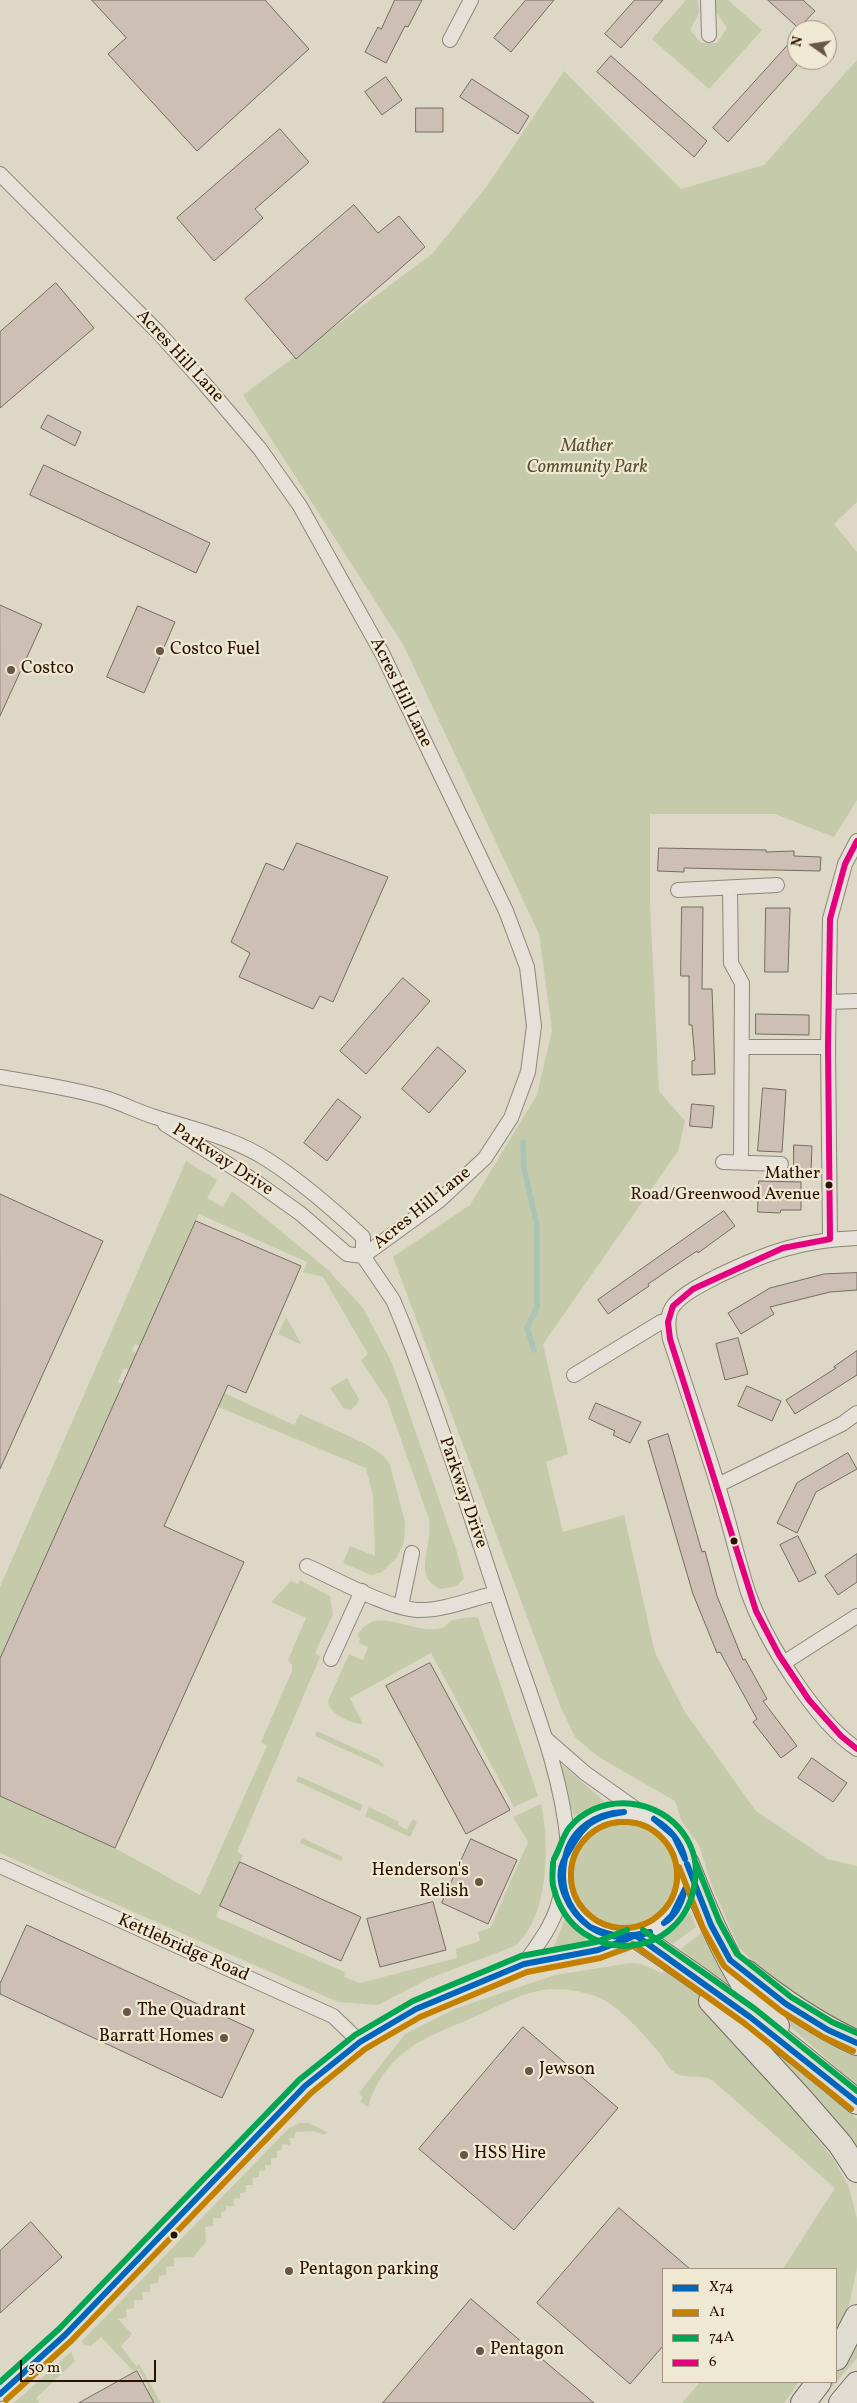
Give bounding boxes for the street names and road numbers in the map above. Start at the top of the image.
street label: Acres Hill Lane [130,306,228,408]
street label: Acres Hill Lane [364,635,436,751]
street label: Parkway Drive [167,1120,277,1202]
street label: Acres Hill Lane [370,1163,476,1255]
street label: Parkway Drive [433,1434,491,1552]
street label: Kettlebridge Road [114,1910,252,1988]

